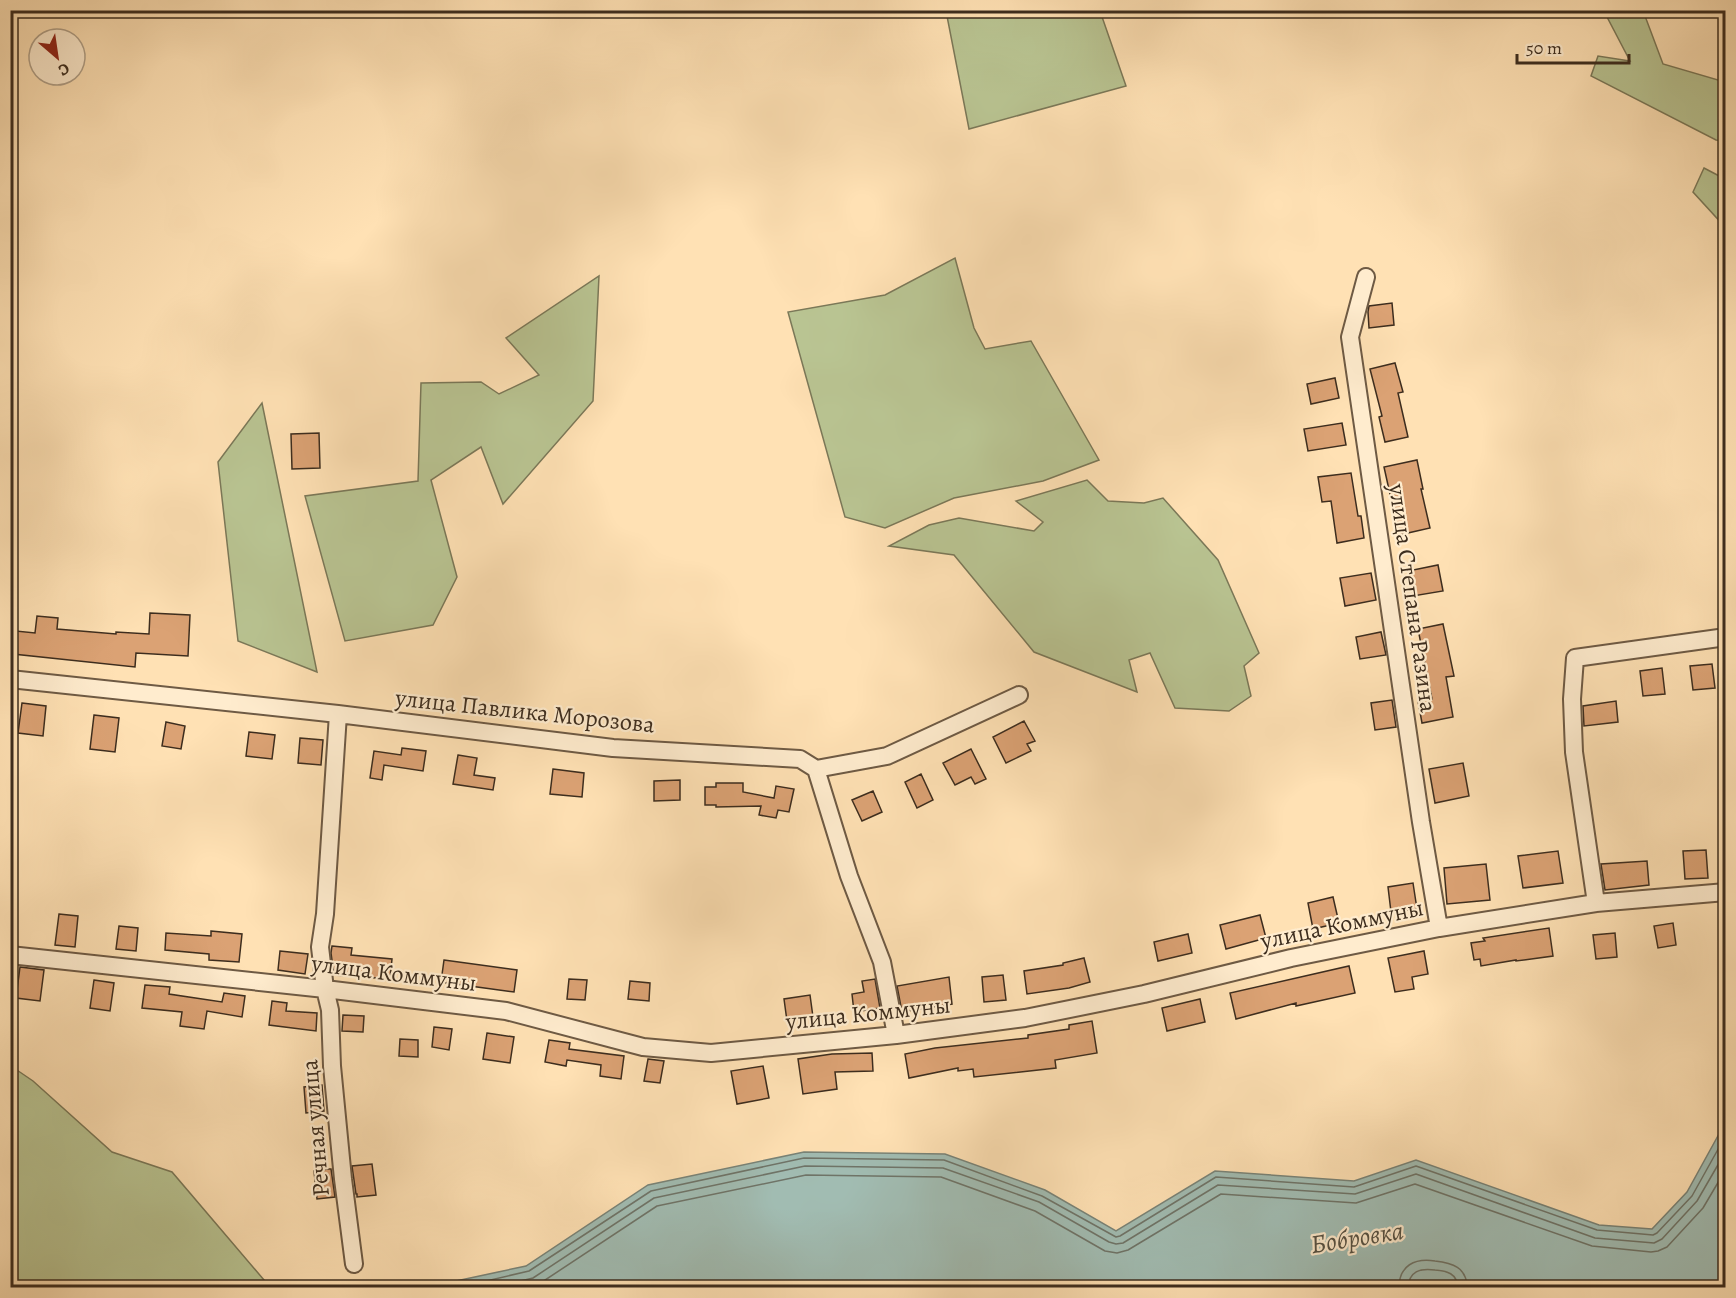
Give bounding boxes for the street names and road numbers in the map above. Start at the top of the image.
street label: улица Степана Разина [1381,481,1445,714]
street label: улица Павлика Морозова [393,681,656,741]
street label: улица Коммуны [1257,891,1426,957]
street label: улица Коммуны [309,947,478,999]
street label: улица Коммуны [783,988,952,1038]
street label: Речная улица [293,1058,337,1198]

